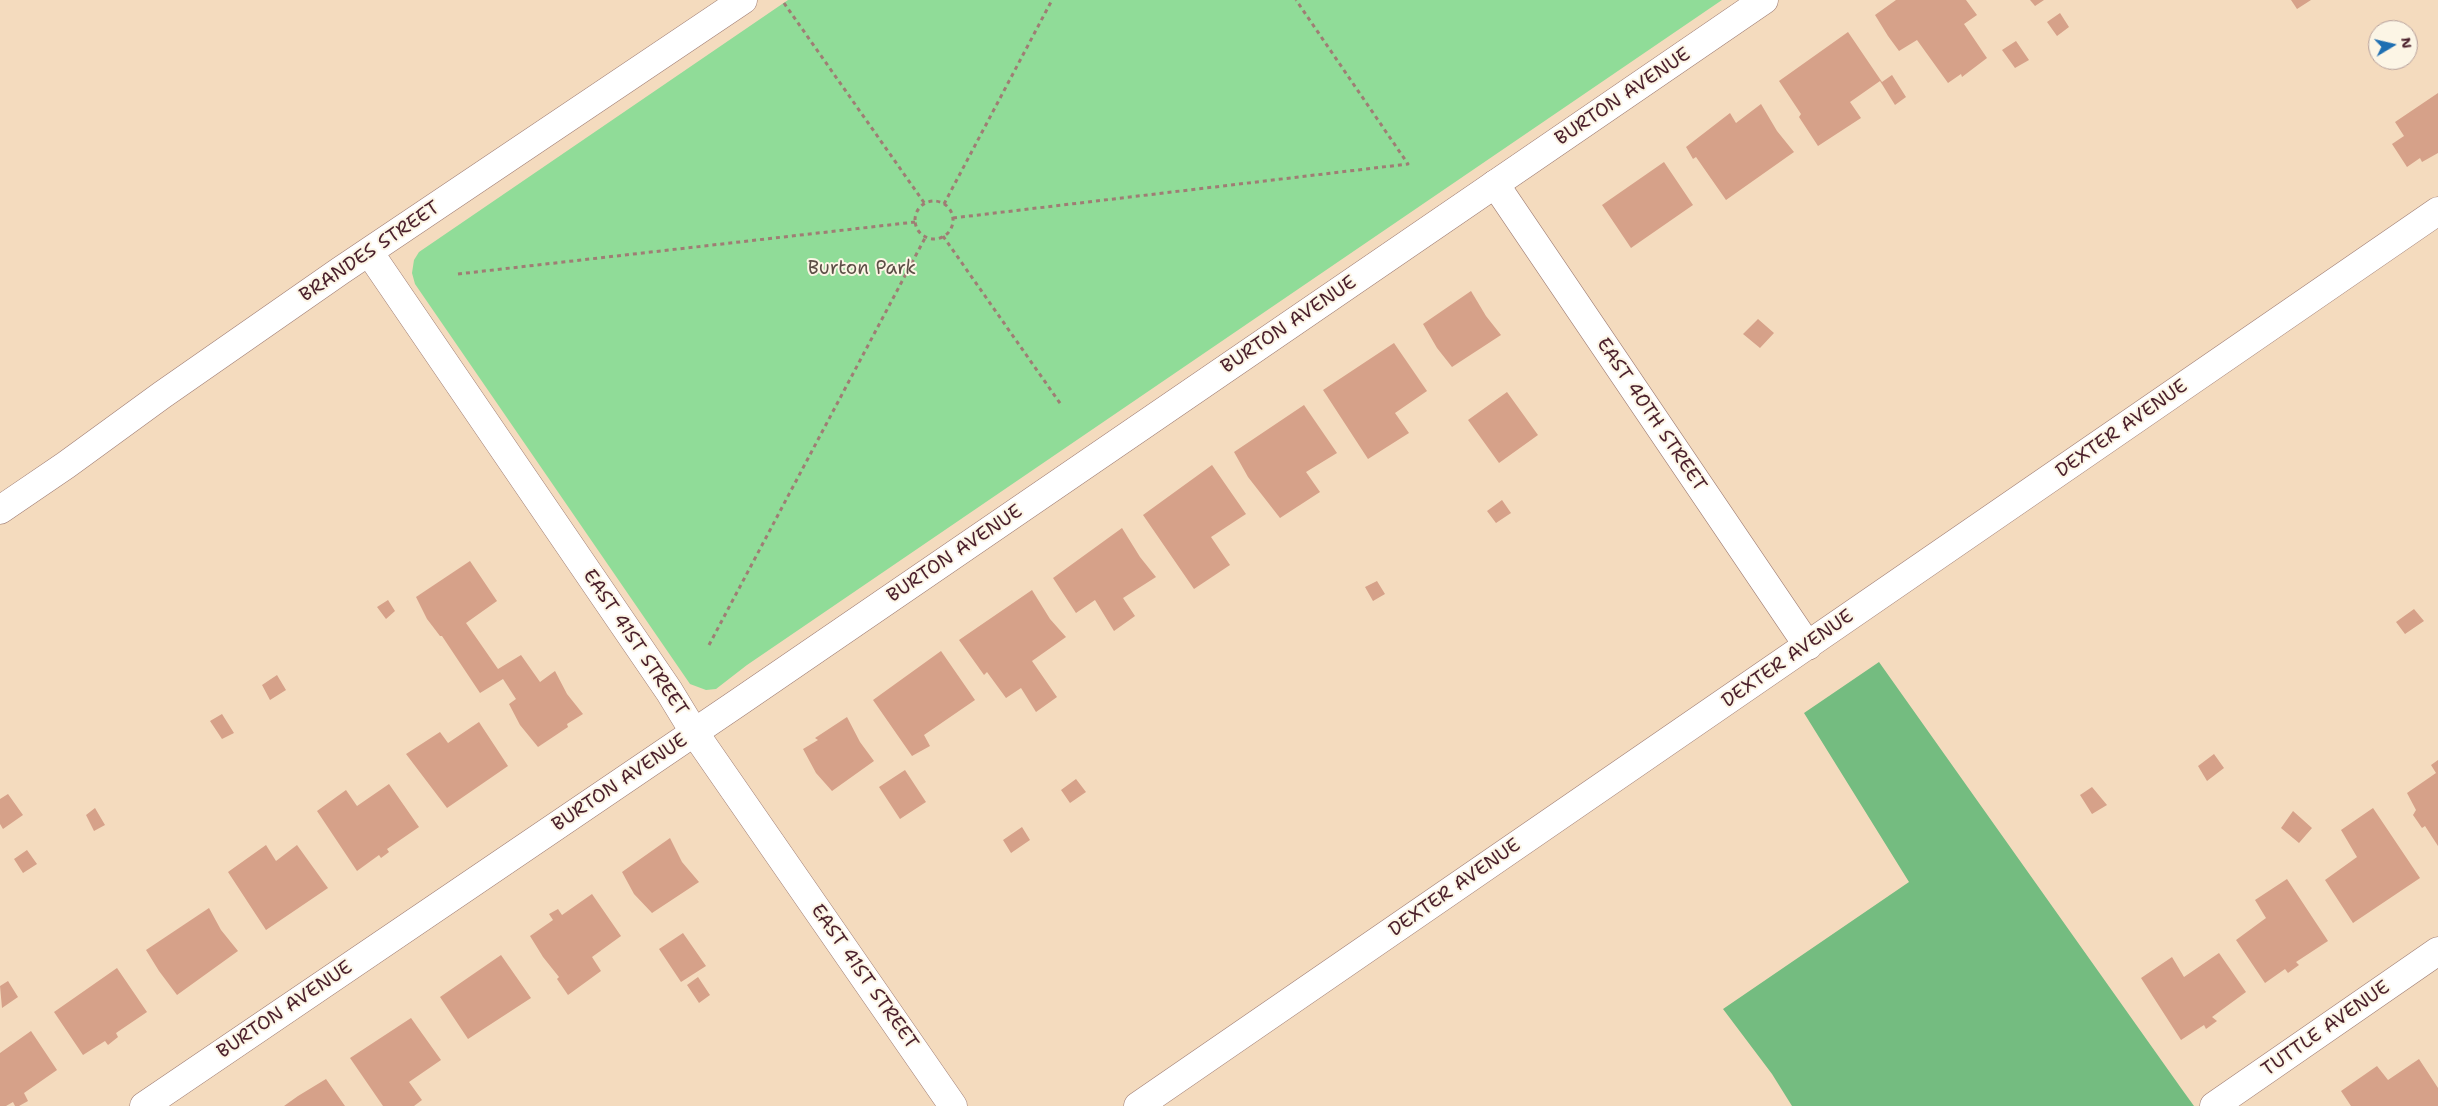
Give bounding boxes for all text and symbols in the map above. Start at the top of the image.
north arrow [2368,20,2418,70]
text: N [2397,36,2417,50]
street label: BURTON AVENUE [1551,43,1695,151]
street label: BRANDES STREET [296,197,444,307]
park label: Burton Park [808,258,916,280]
street label: BURTON AVENUE [1217,271,1361,379]
street label: EAST 40TH STREET [1591,334,1711,496]
street label: DEXTER AVENUE [2052,375,2192,483]
street label: BURTON AVENUE [883,500,1027,608]
street label: EAST 41ST STREET [577,565,693,721]
street label: DEXTER AVENUE [1718,605,1858,713]
street label: BURTON AVENUE [548,729,692,837]
street label: DEXTER AVENUE [1385,834,1525,942]
street label: EAST 41ST STREET [805,900,923,1054]
street label: BURTON AVENUE [213,956,357,1064]
street label: TUTTLE AVENUE [2258,976,2394,1082]

